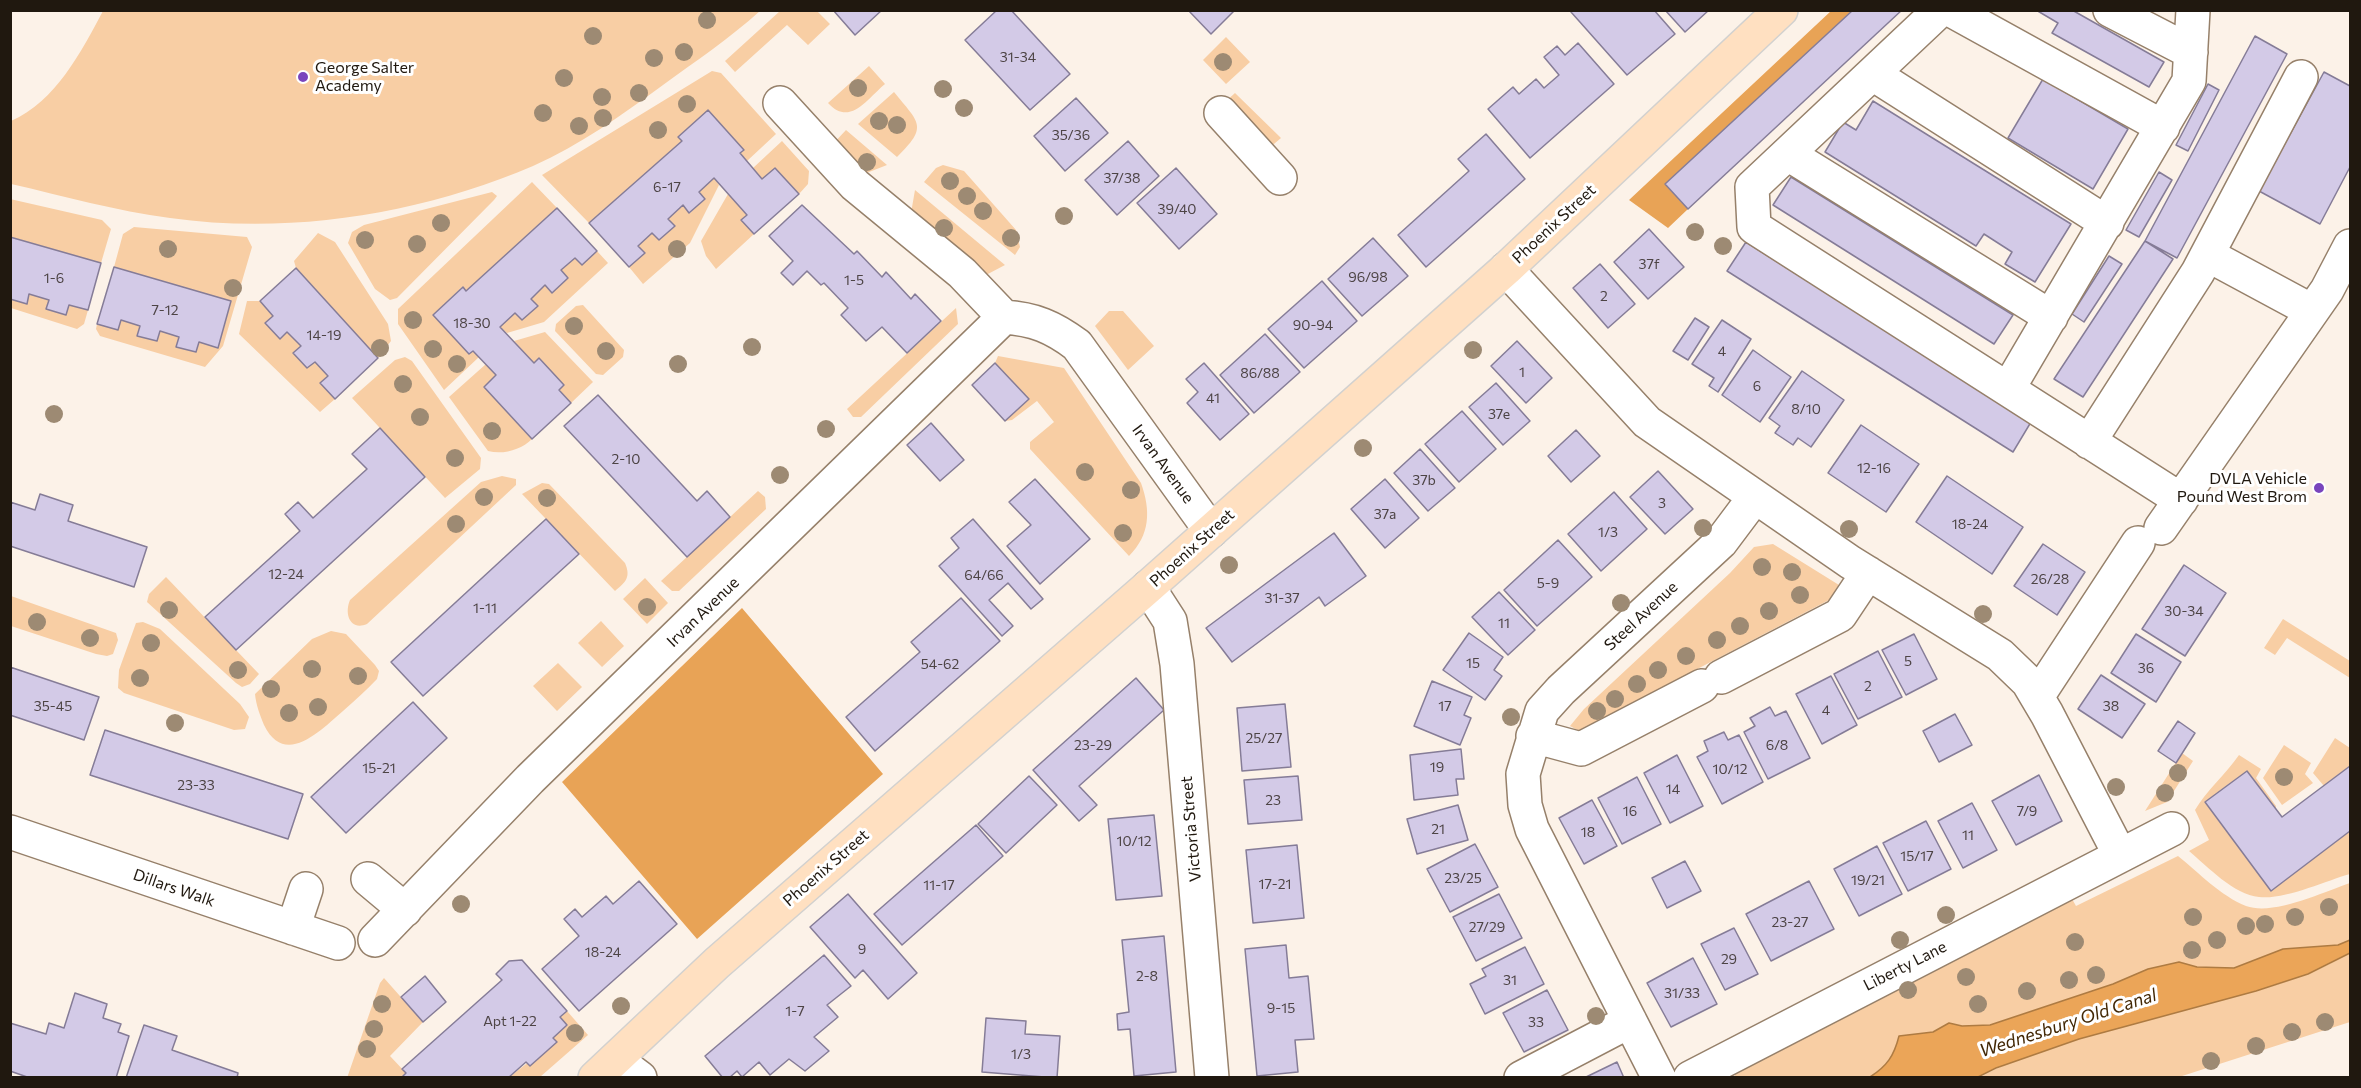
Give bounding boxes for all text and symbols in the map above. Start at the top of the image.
house number: 31-34 [1000,49,1036,65]
place label: George Salter Academy [315,58,414,96]
marker: George Salter Academy [296,70,310,84]
house number: 35/36 [1052,127,1090,143]
house number: 37/38 [1103,170,1141,186]
house number: 6-17 [653,179,681,195]
street label: Phoenix Street [1508,180,1600,268]
house number: 39/40 [1158,201,1196,217]
house number: 37f [1639,256,1659,272]
house number: 96/98 [1348,269,1388,285]
house number: 1-6 [44,270,64,286]
house number: 1-5 [844,272,864,288]
house number: 2 [1600,288,1608,304]
house number: 7-12 [151,302,179,318]
house number: 18-30 [453,315,491,331]
house number: 90-94 [1293,317,1333,333]
house number: 14-19 [307,327,341,343]
house number: 4 [1718,343,1726,359]
house number: 1 [1519,364,1525,380]
house number: 86/88 [1240,365,1280,381]
house number: 6 [1753,378,1761,394]
house number: 41 [1206,390,1220,406]
house number: 8/10 [1791,401,1821,417]
house number: 37e [1488,406,1510,422]
street label: Irvan Avenue [1128,421,1198,507]
house number: 2-10 [612,451,640,467]
house number: 12-16 [1857,460,1891,476]
place label: DVLA Vehicle Pound West Brom [2177,469,2307,507]
house number: 37b [1412,472,1436,488]
marker: DVLA Vehicle Pound West Brom [2312,481,2326,495]
house number: 3 [1658,495,1666,511]
street label: Phoenix Street [1146,505,1238,591]
house number: 37a [1374,506,1396,522]
house number: 18-24 [1952,516,1988,532]
house number: 1/3 [1598,524,1618,540]
house number: 12-24 [268,566,304,582]
house number: 64/66 [964,567,1004,583]
house number: 26/28 [2031,571,2069,587]
street label: Irvan Avenue [663,573,743,651]
house number: 5-9 [1537,575,1559,591]
street label: Steel Avenue [1600,577,1682,655]
house number: 31-37 [1264,590,1300,606]
house number: 1-11 [473,600,497,616]
house number: 30-34 [2164,603,2204,619]
house number: 11 [1498,615,1510,631]
house number: 5 [1904,653,1912,669]
house number: 15 [1466,655,1480,671]
house number: 54-62 [921,656,959,672]
house number: 36 [2138,660,2154,676]
house number: 2 [1864,678,1872,694]
house number: 35-45 [34,698,72,714]
house number: 17 [1438,698,1452,714]
house number: 38 [2103,698,2119,714]
house number: 4 [1822,702,1830,718]
house number: 25/27 [1246,730,1282,746]
house number: 23-29 [1074,737,1112,753]
house number: 6/8 [1766,737,1788,753]
house number: 19 [1430,759,1444,775]
house number: 15-21 [362,760,396,776]
house number: 10/12 [1713,761,1747,777]
street label: Victoria Street [1177,775,1205,883]
house number: 23-33 [177,777,215,793]
house number: 14 [1666,781,1680,797]
house number: 23 [1265,792,1281,808]
house number: 16 [1623,803,1637,819]
house number: 7/9 [2017,803,2037,819]
house number: 21 [1431,821,1445,837]
house number: 18 [1581,824,1595,840]
street label: Phoenix Street [779,826,873,910]
house number: 11 [1962,827,1974,843]
house number: 10/12 [1117,833,1151,849]
house number: 15/17 [1900,848,1934,864]
street label: Dillars Walk [130,865,218,911]
house number: 23/25 [1444,870,1482,886]
house number: 19/21 [1851,872,1885,888]
house number: 17-21 [1258,876,1292,892]
house number: 11-17 [923,877,955,893]
house number: 23-27 [1772,914,1808,930]
house number: 27/29 [1469,919,1505,935]
street label: Liberty Lane [1860,937,1950,995]
house number: 9 [858,941,866,957]
house number: 18-24 [585,944,621,960]
house number: 29 [1721,951,1737,967]
house number: 2-8 [1136,968,1158,984]
house number: 31 [1503,972,1517,988]
water label: Wednesbury Old Canal [1977,984,2159,1062]
house number: 31/33 [1664,985,1700,1001]
house number: 9-15 [1267,1000,1295,1016]
house number: 1-7 [785,1003,805,1019]
house number: Apt 1-22 [483,1013,537,1029]
house number: 33 [1528,1014,1544,1030]
house number: 1/3 [1011,1046,1031,1062]

